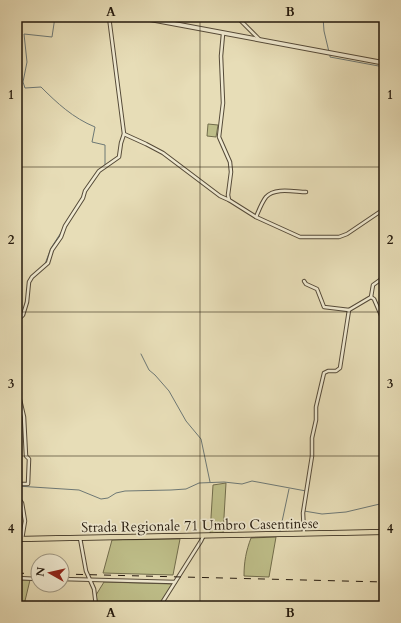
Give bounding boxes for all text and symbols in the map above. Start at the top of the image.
text: A [106,3,116,21]
text: B [285,3,295,21]
text: 1 [8,86,14,104]
text: 1 [387,86,393,104]
text: 2 [8,231,15,249]
text: 2 [387,231,394,249]
text: 3 [8,375,15,393]
text: 3 [387,375,394,393]
street label: Strada Regionale 71 Umbro Casentinese [81,514,319,537]
text: 4 [8,520,15,538]
text: 4 [387,520,394,538]
north arrow [30,553,70,593]
text: N [33,565,49,577]
text: A [106,604,116,622]
text: B [285,604,295,622]

